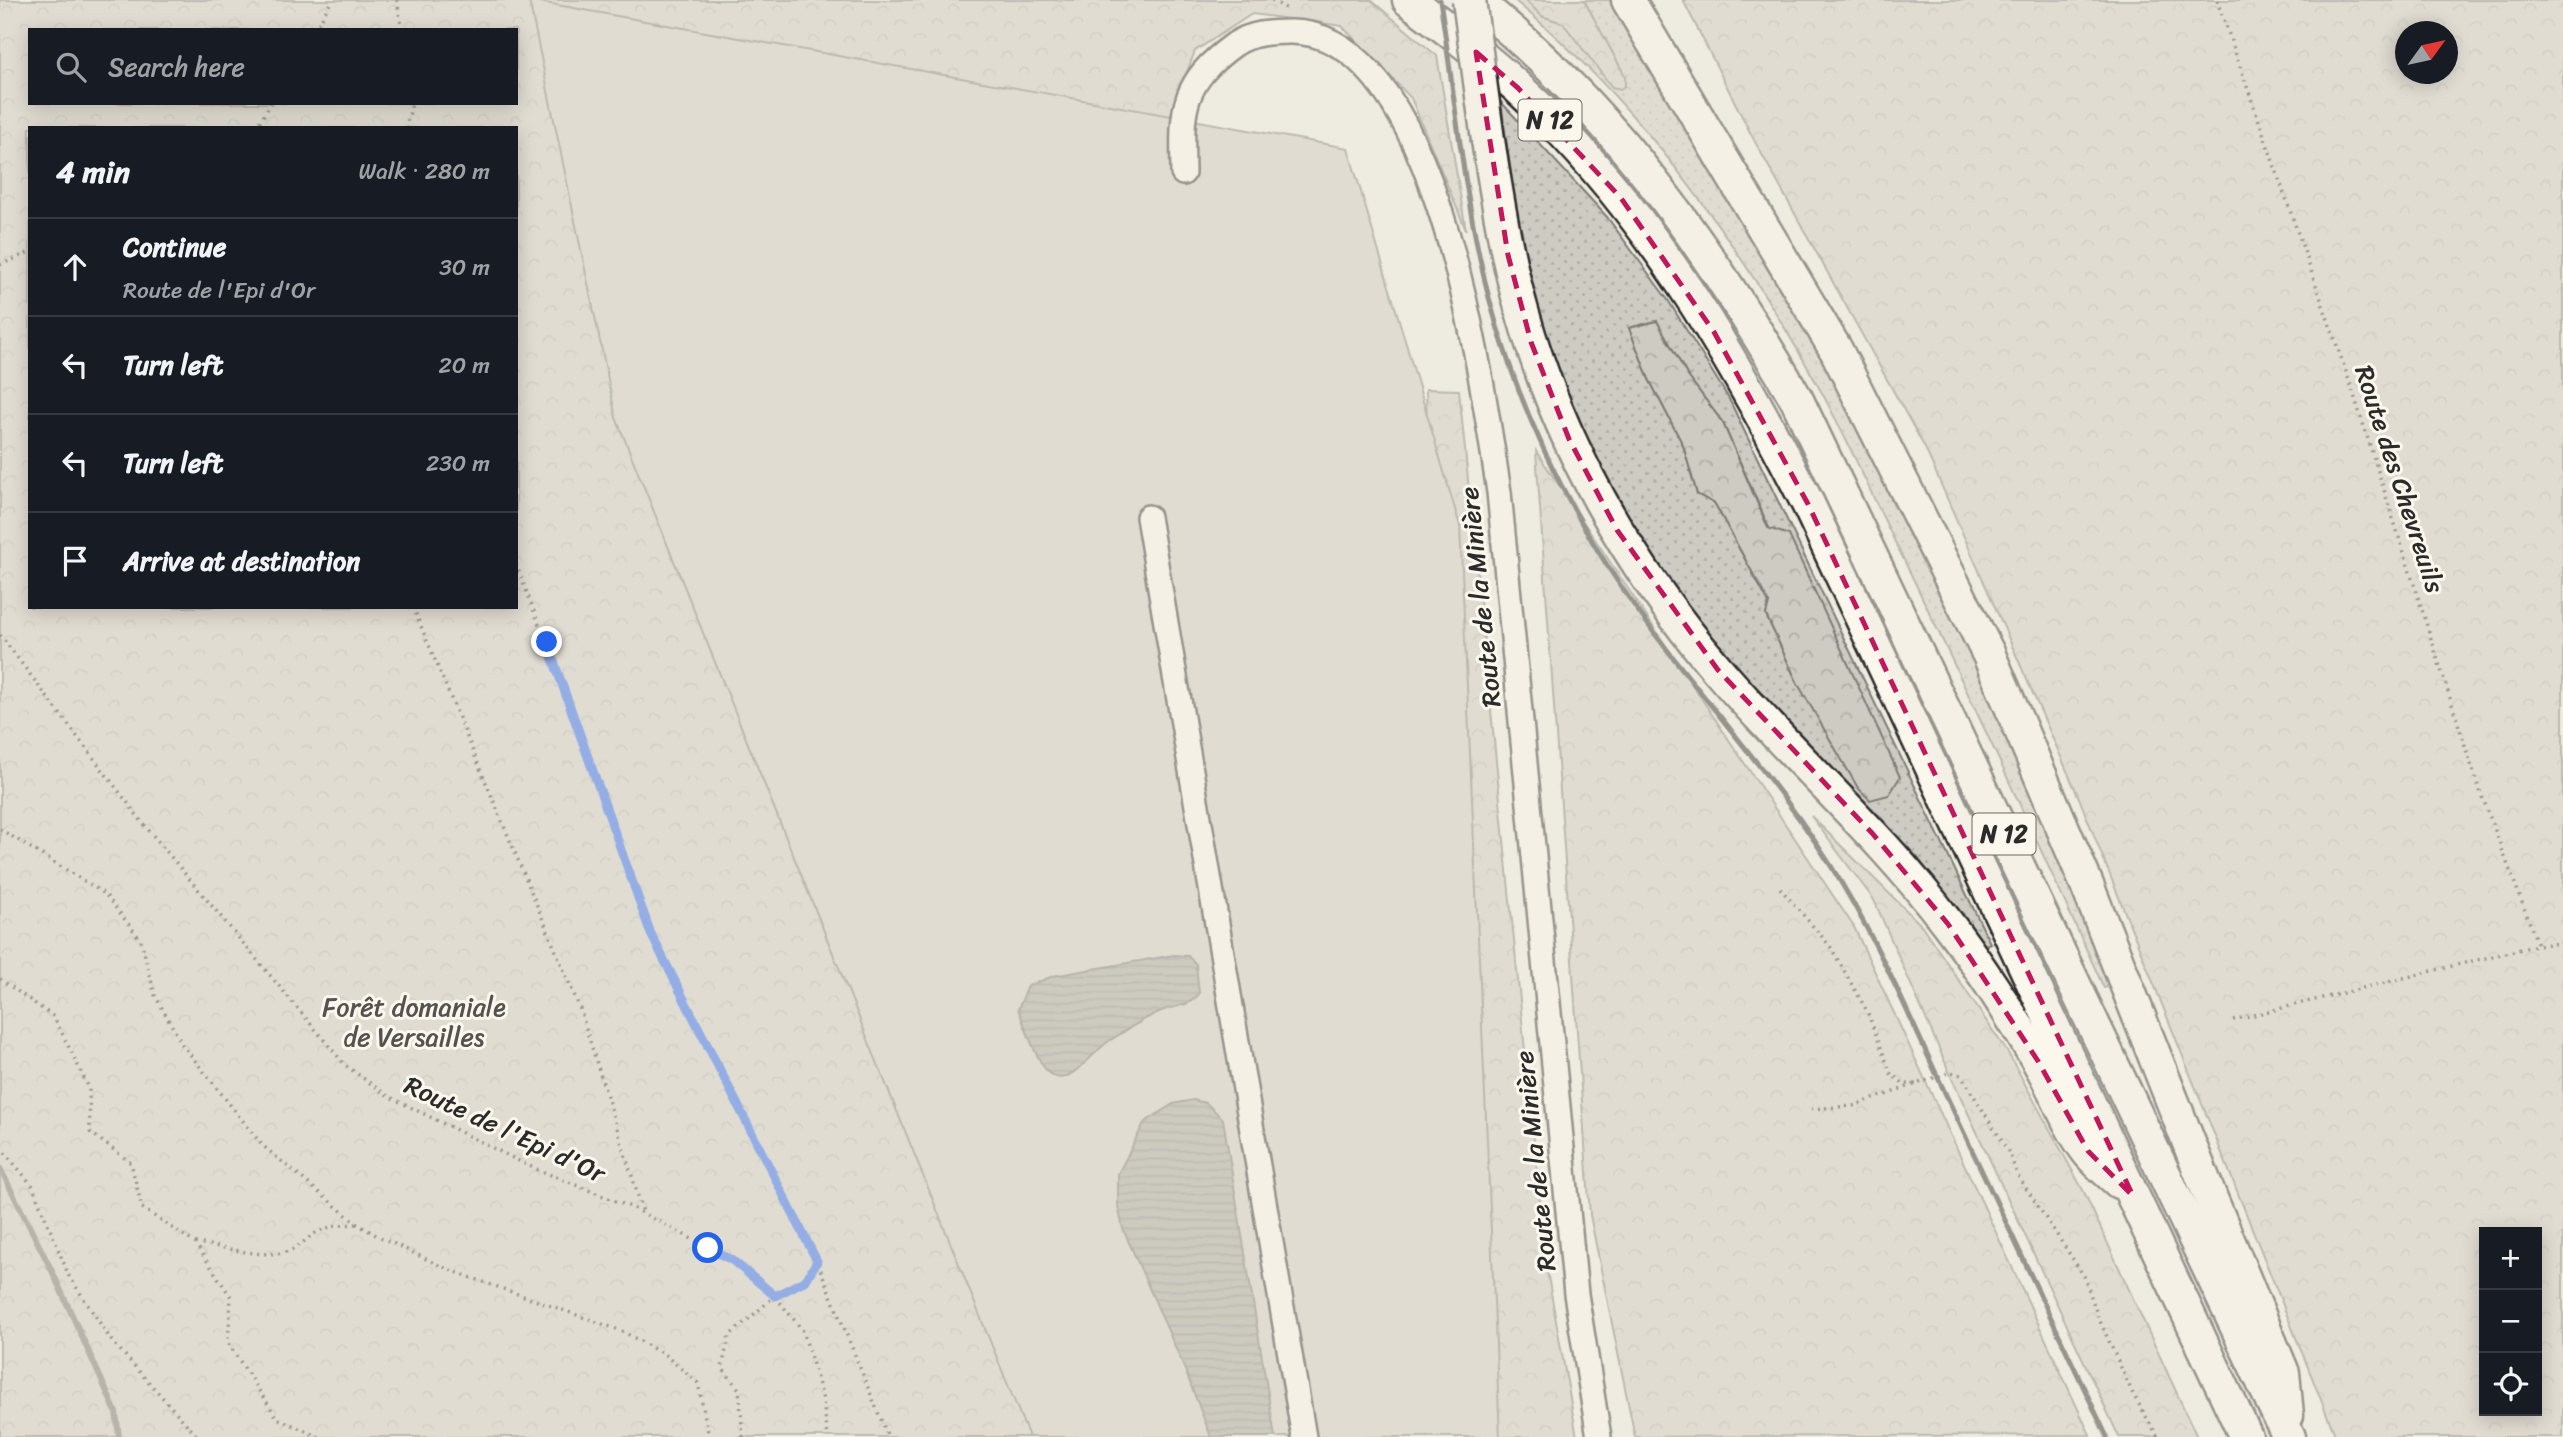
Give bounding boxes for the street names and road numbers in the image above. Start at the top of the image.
road number: N 12 [1518,100,1582,140]
street label: Route des Chevreuils [2341,359,2459,599]
street label: Route de la Minière [1446,484,1514,710]
road number: N 12 [1972,814,2036,854]
street label: Route de la Minière [1501,1048,1569,1274]
street label: Route de l'Epi d'Or [397,1062,615,1196]

